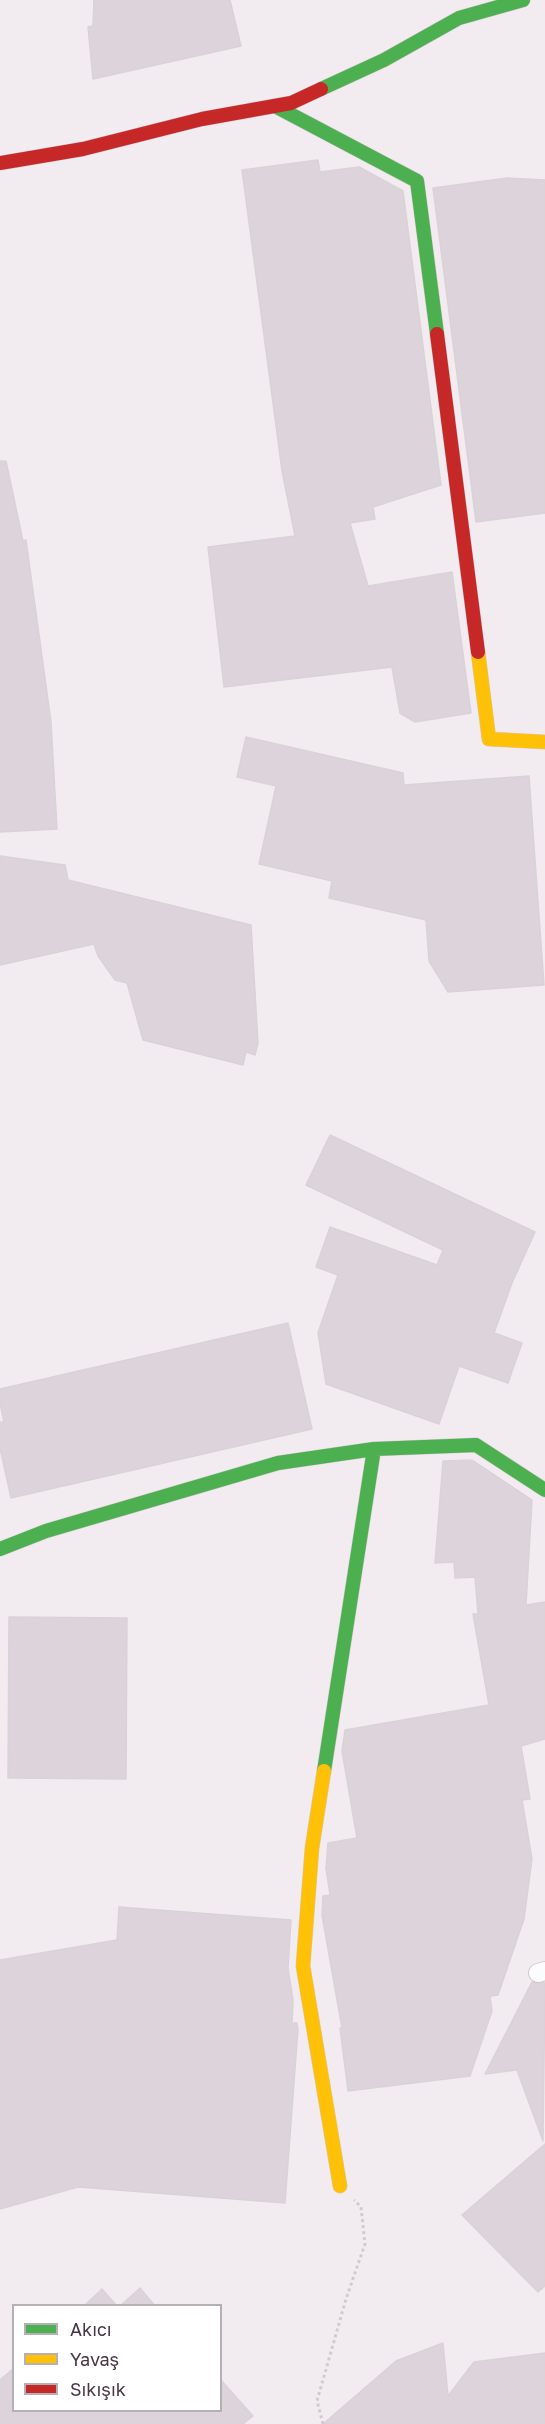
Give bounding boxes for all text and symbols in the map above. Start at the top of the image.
legend [12,2304,222,2412]
text: Akıcı [70,2318,112,2340]
text: Yavaş [70,2348,119,2370]
text: Sıkışık [70,2378,126,2400]

